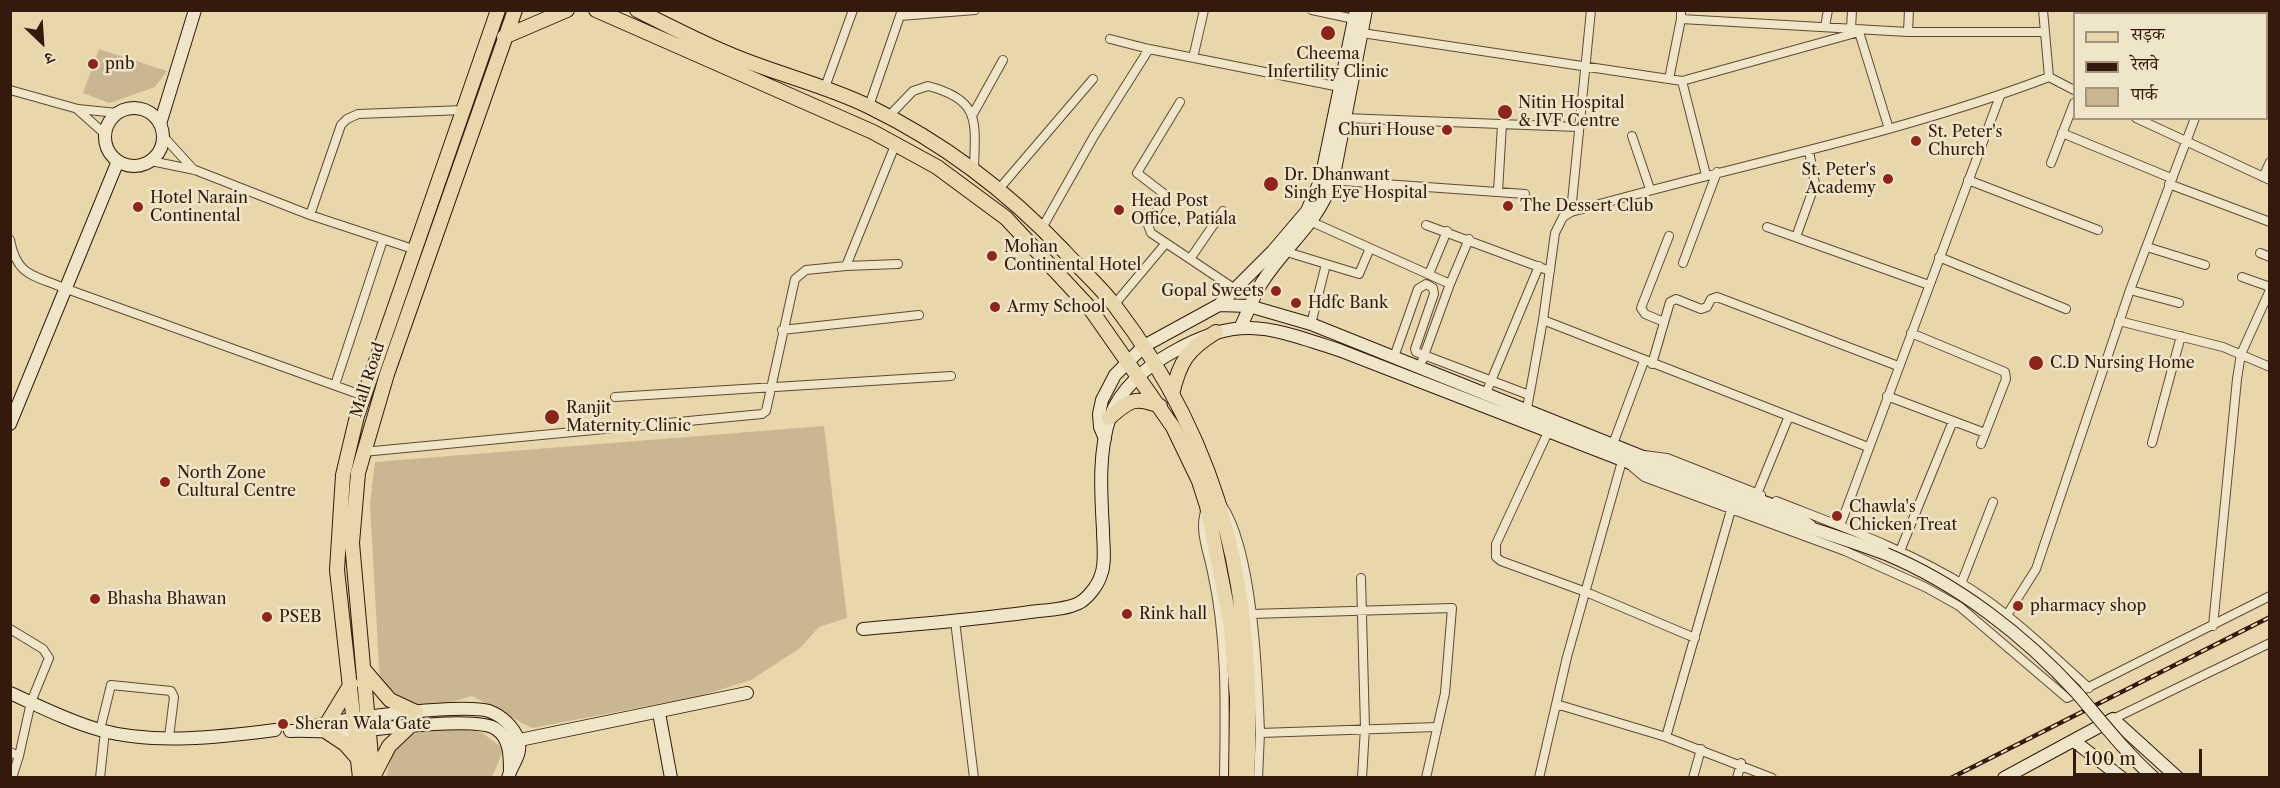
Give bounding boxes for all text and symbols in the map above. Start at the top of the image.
north arrow [12,12,72,72]
legend [2073,12,2268,120]
text: सड़क [2131,23,2165,45]
marker: Cheema Infertility Clinic [1319,24,1337,42]
place label: Cheema Infertility Clinic [1267,44,1389,82]
text: उ [42,48,58,69]
text: रेलवे [2131,53,2159,75]
place label: pnb [105,54,135,74]
marker: pnb [86,57,100,71]
text: पार्क [2131,83,2158,105]
place label: Nitin Hospital & IVF Centre [1518,93,1624,131]
marker: Nitin Hospital & IVF Centre [1496,103,1514,121]
place label: Churi House [1338,120,1435,140]
place label: St. Peter's Church [1928,122,2002,160]
marker: Churi House [1440,123,1454,137]
marker: St. Peter's Church [1909,134,1923,148]
place label: St. Peter's Academy [1802,160,1876,198]
place label: Dr. Dhanwant Singh Eye Hospital [1284,165,1428,203]
marker: St. Peter's Academy [1881,172,1895,186]
marker: Dr. Dhanwant Singh Eye Hospital [1262,175,1280,193]
place label: Hotel Narain Continental [150,188,248,226]
place label: Head Post Office, Patiala [1131,191,1236,229]
place label: The Dessert Club [1520,196,1653,216]
marker: The Dessert Club [1501,199,1515,213]
marker: Hotel Narain Continental [131,200,145,214]
marker: Head Post Office, Patiala [1112,203,1126,217]
place label: Mohan Continental Hotel [1004,237,1141,275]
marker: Mohan Continental Hotel [985,249,999,263]
place label: Gopal Sweets [1161,281,1264,301]
marker: Gopal Sweets [1269,284,1283,298]
place label: Hdfc Bank [1308,293,1388,313]
marker: Hdfc Bank [1289,296,1303,310]
place label: Army School [1007,297,1106,317]
marker: Army School [988,300,1002,314]
street label: Mall Road [347,340,389,420]
place label: C.D Nursing Home [2050,353,2195,373]
marker: C.D Nursing Home [2027,354,2045,372]
place label: Ranjit Maternity Clinic [566,398,691,436]
marker: Ranjit Maternity Clinic [543,408,561,426]
place label: North Zone Cultural Centre [177,463,296,501]
marker: North Zone Cultural Centre [158,475,172,489]
place label: Chawla's Chicken Treat [1849,497,1957,535]
marker: Chawla's Chicken Treat [1830,509,1844,523]
place label: Bhasha Bhawan [107,589,227,609]
marker: Bhasha Bhawan [88,592,102,606]
place label: pharmacy shop [2030,596,2146,616]
marker: pharmacy shop [2011,599,2025,613]
place label: Rink hall [1139,604,1207,624]
place label: PSEB [279,607,321,627]
marker: Rink hall [1120,607,1134,621]
marker: PSEB [260,610,274,624]
place label: Sheran Wala Gate [295,714,431,734]
marker: Sheran Wala Gate [276,717,290,731]
scale bar [2076,737,2205,775]
text: 100 m [2084,748,2136,770]

